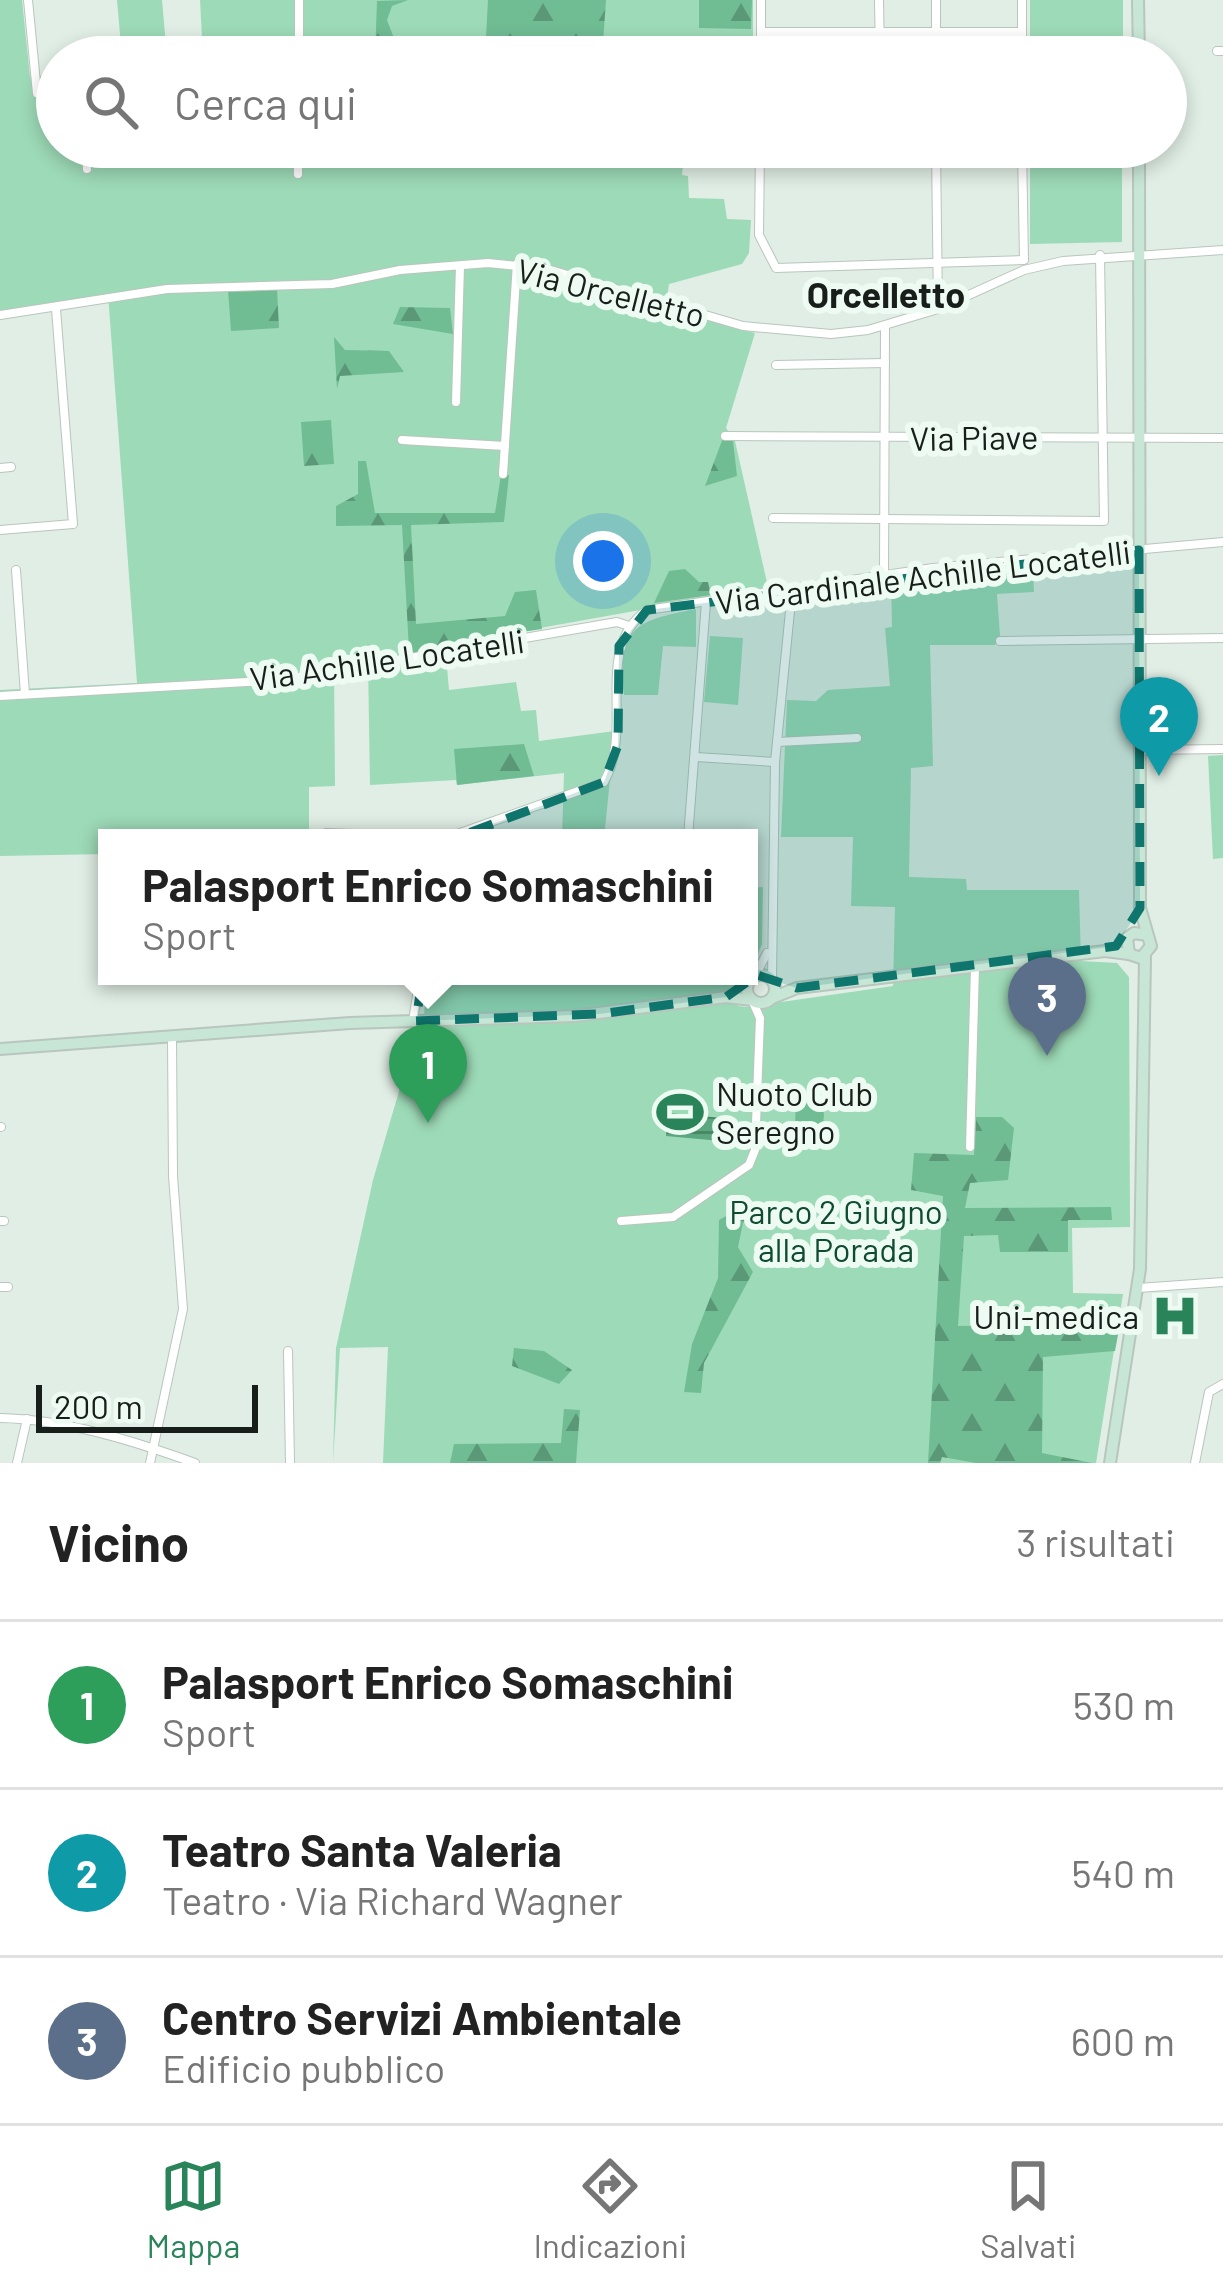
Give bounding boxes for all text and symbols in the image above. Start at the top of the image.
search box [36,36,1187,168]
icon: search [78,69,144,135]
text: Cerca qui [174,75,357,129]
street label: Via Orcelletto [513,249,709,335]
district label: Orcelletto [807,272,965,315]
street label: Via Piave [909,416,1039,458]
your location [573,531,633,591]
street label: Via Cardinale Achille Locatelli [713,531,1133,621]
street label: Via Achille Locatelli [247,620,527,698]
pin: 2 [1120,677,1198,776]
popup [98,829,758,985]
text: Palasport Enrico Somaschini [142,857,714,911]
text: Sport [142,911,237,958]
pin: 3 [1008,957,1086,1056]
pin: 1 [389,1024,467,1123]
place label: Nuoto Club Seregno [716,1073,873,1151]
sports icon: Nuoto Club Seregno [655,1087,705,1137]
park label: Parco 2 Giugno alla Porada [729,1191,943,1269]
hospital icon: Uni-medica [1150,1291,1200,1341]
place label: Uni-medica [973,1296,1139,1336]
scale bar [36,1379,258,1432]
text: 200 m [54,1386,143,1426]
text: Vicino [48,1511,189,1572]
text: 3 risultati [1016,1518,1175,1565]
text: Palasport Enrico Somaschini [162,1654,733,1708]
text: 1 [80,1681,94,1728]
text: 530 m [1073,1681,1175,1728]
text: Sport [162,1708,256,1755]
text: Teatro Santa Valeria [162,1822,562,1876]
text: 2 [76,1849,98,1896]
text: 540 m [1071,1849,1175,1896]
text: Teatro · Via Richard Wagner [162,1876,623,1923]
text: Centro Servizi Ambientale [162,1990,682,2044]
text: 3 [76,2017,98,2064]
text: 600 m [1071,2017,1175,2064]
text: Edificio pubblico [162,2044,445,2091]
tab: Mappa [147,2153,240,2265]
tab: Indicazioni [533,2153,687,2265]
tab: Salvati [980,2153,1076,2265]

